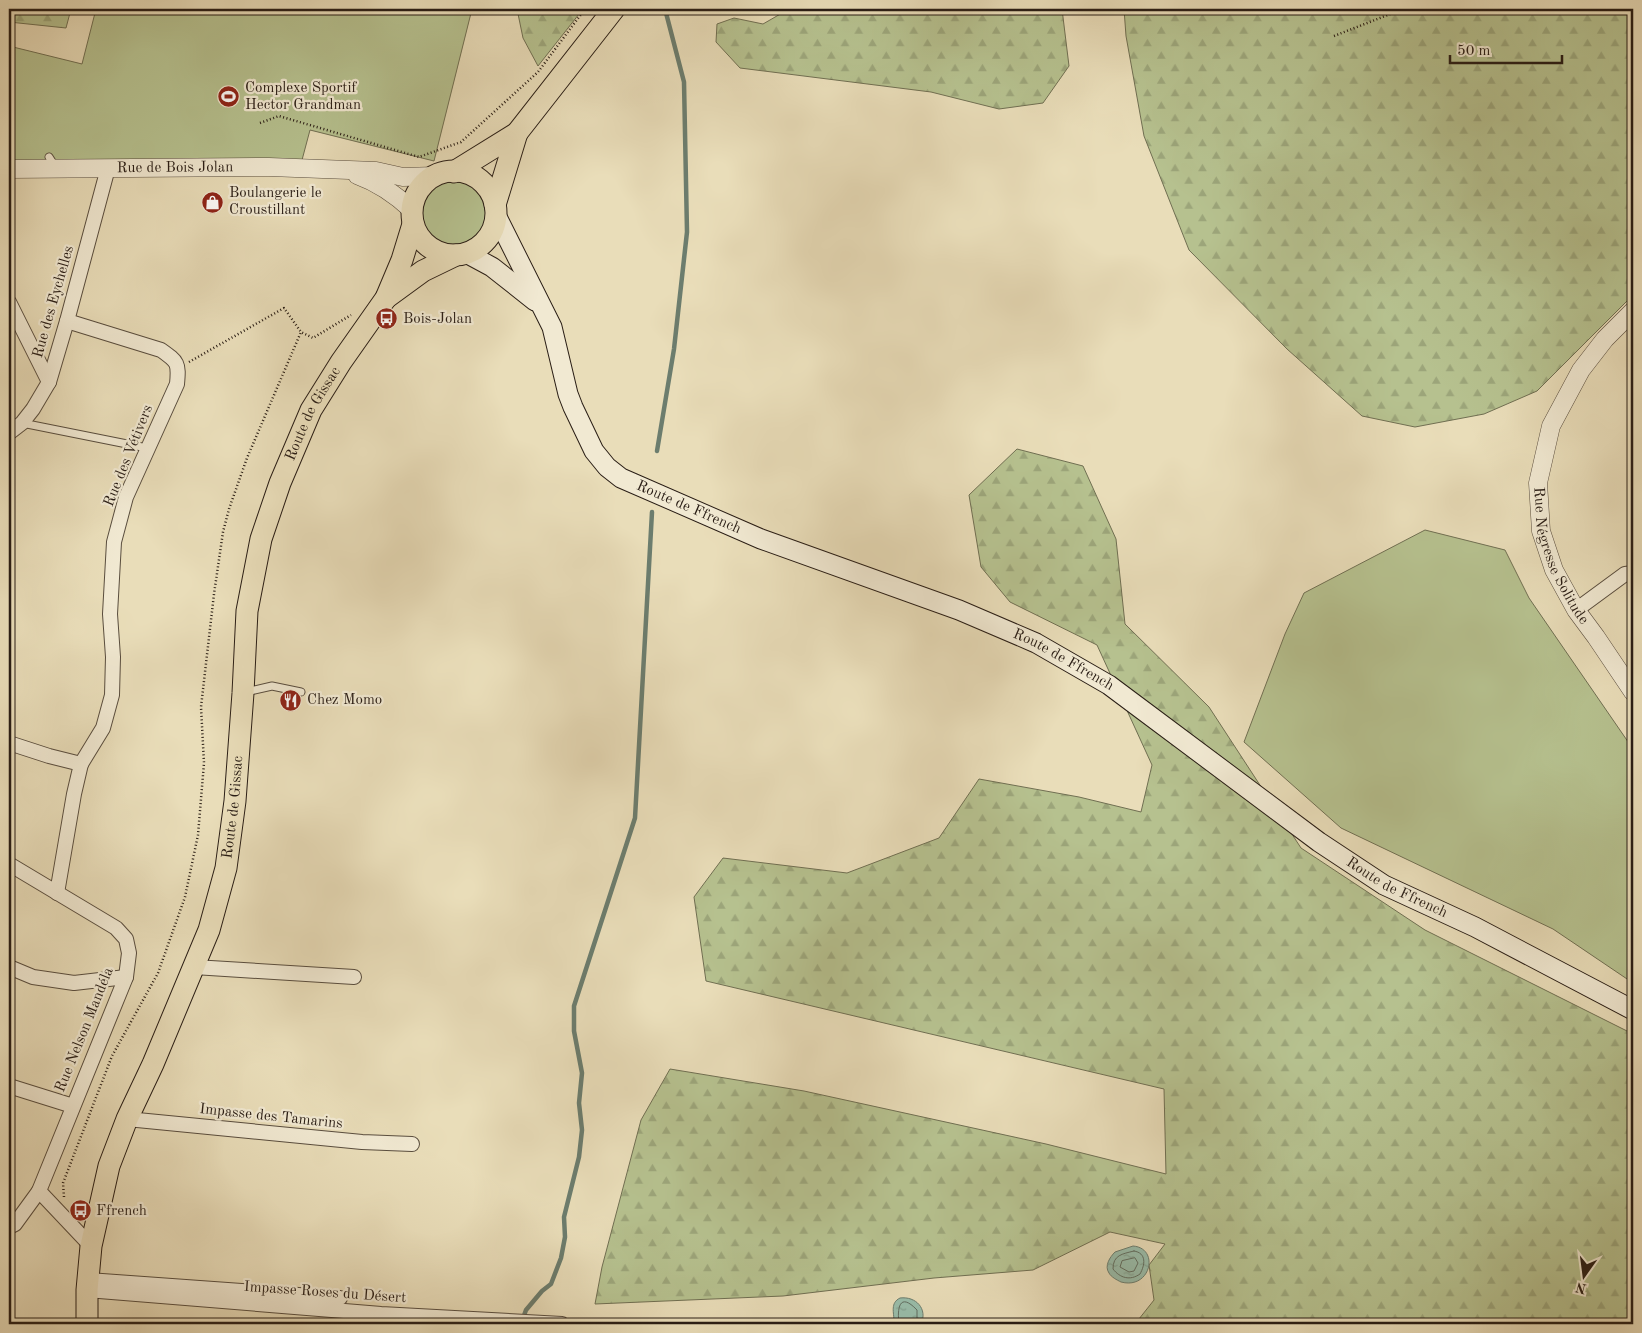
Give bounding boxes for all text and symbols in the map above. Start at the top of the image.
scale bar [1450,32,1562,64]
text: 50 m [1457,44,1491,59]
place label: Complexe Sportif Hector Grandman [245,81,361,113]
sports icon: Complexe Sportif Hector Grandman [217,85,241,109]
street label: Rue de Bois Jolan [117,160,233,176]
place label: Boulangerie le Croustillant [229,186,322,218]
shop icon: Boulangerie le Croustillant [201,190,225,214]
street label: Rue des Eychelles [31,244,77,360]
bus stop icon: Bois-Jolan [375,307,399,331]
place label: Bois-Jolan [403,312,472,327]
street label: Route de Gissac [283,364,344,463]
street label: Rue des Vétivers [102,403,156,509]
street label: Route de Ffrench [634,478,743,537]
street label: Rue Négresse Solitude [1531,486,1591,627]
street label: Route de Ffrench [1011,627,1116,693]
restaurant icon: Chez Momo [279,688,303,712]
place label: Chez Momo [307,693,382,708]
street label: Route de Gissac [220,755,246,860]
street label: Route de Ffrench [1343,855,1450,921]
street label: Rue Nelson Mandéla [53,965,117,1094]
street label: Impasse des Tamarins [199,1102,343,1132]
bus stop icon: Ffrench [68,1199,92,1223]
place label: Ffrench [96,1204,147,1219]
north arrow [1560,1250,1610,1300]
text: N [1574,1279,1588,1296]
street label: Impasse Roses du Désert [243,1280,407,1306]

